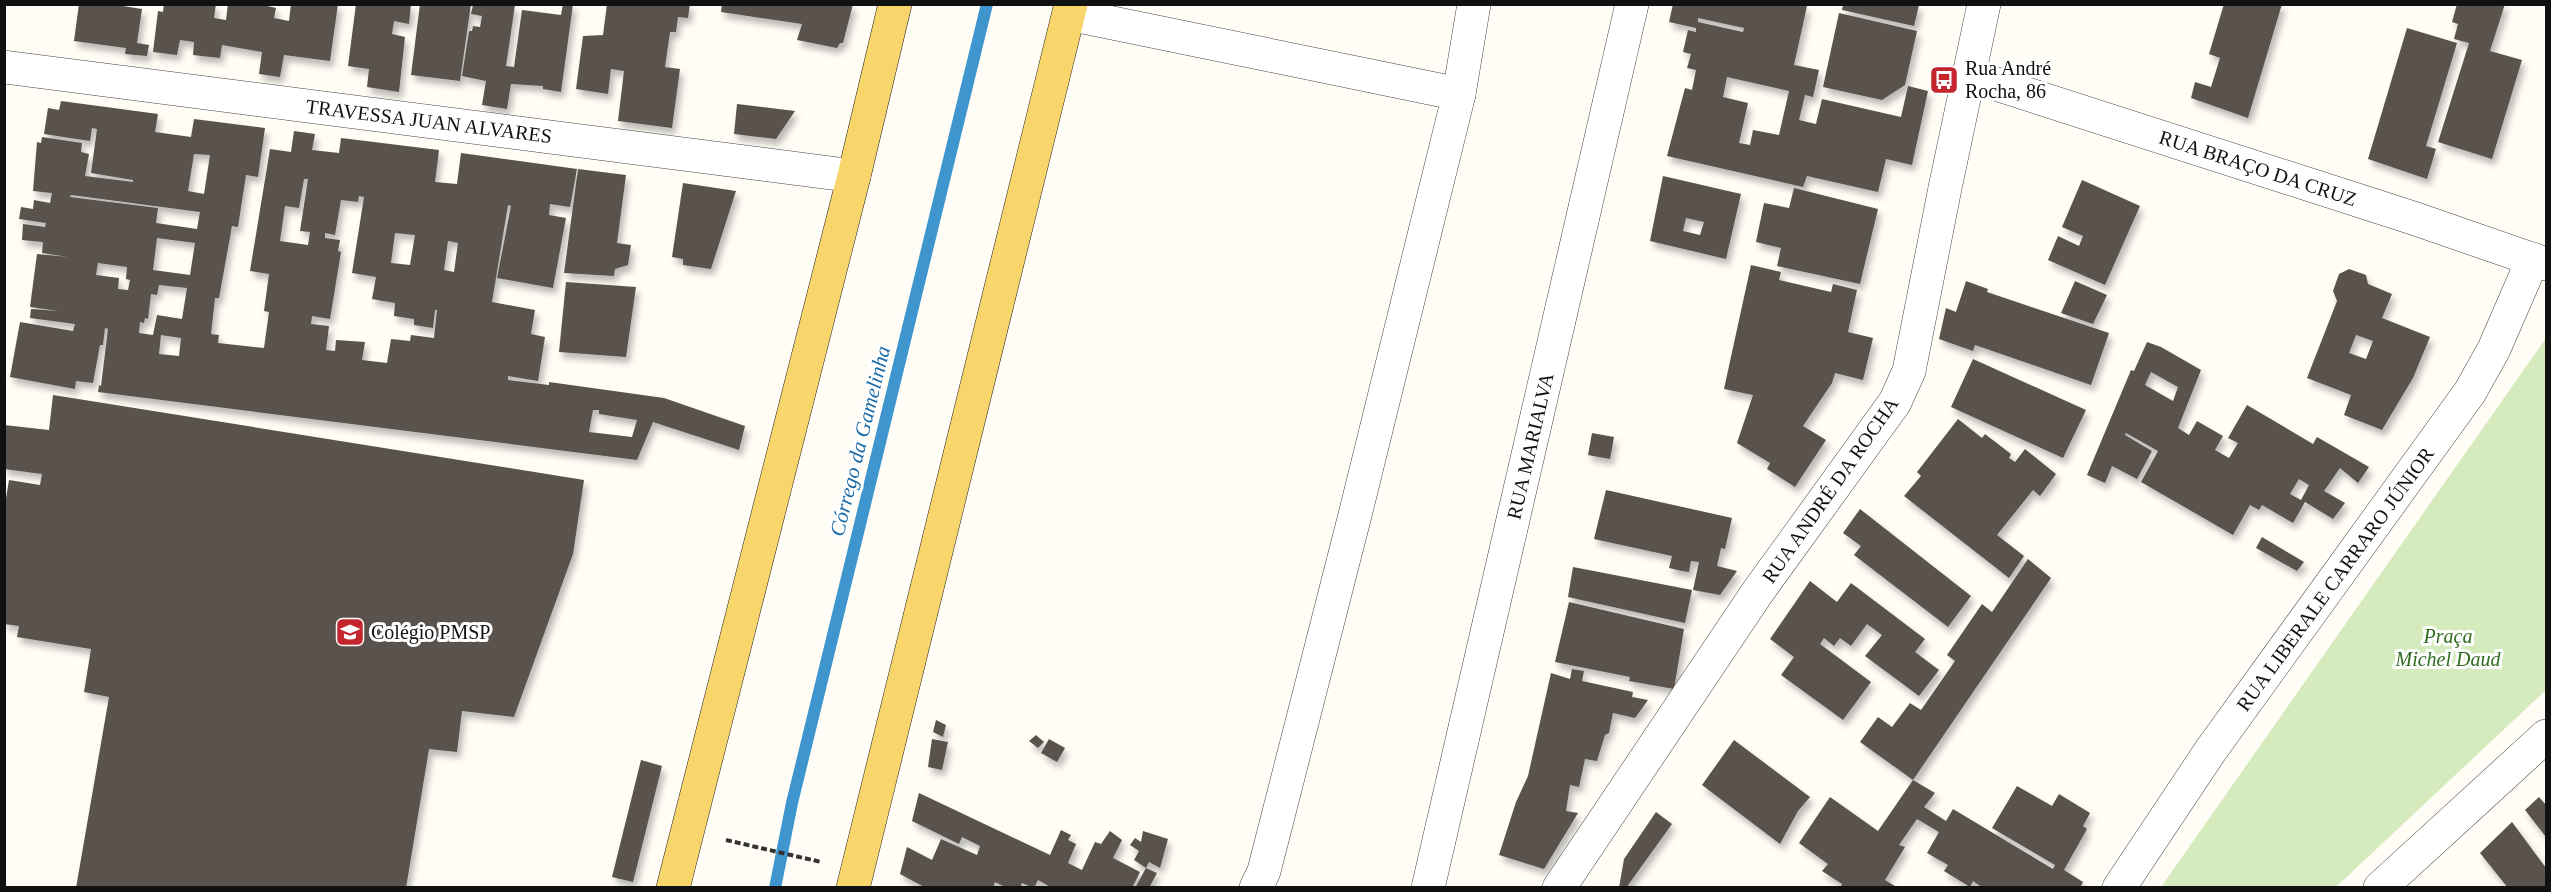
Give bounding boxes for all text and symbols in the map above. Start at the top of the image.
place label: Rua André Rocha, 86 [1965,57,2051,102]
bus stop icon: Rua André Rocha, 86 [1928,64,1960,96]
street label: TRAVESSA JUAN ALVARES [305,95,553,147]
street label: RUA BRAÇO DA CRUZ [2156,126,2359,211]
water label: Córrego da Gamelinha [825,343,895,539]
street label: RUA MARIALVA [1502,370,1558,521]
street label: RUA ANDRÉ DA ROCHA [1757,392,1903,587]
street label: RUA LIBERALE CARRARO JÚNIOR [2231,442,2439,715]
school or university icon: Colégio PMSP [334,616,366,648]
place label: Colégio PMSP [371,621,490,644]
park label: Praça Michel Daud [2395,625,2501,670]

